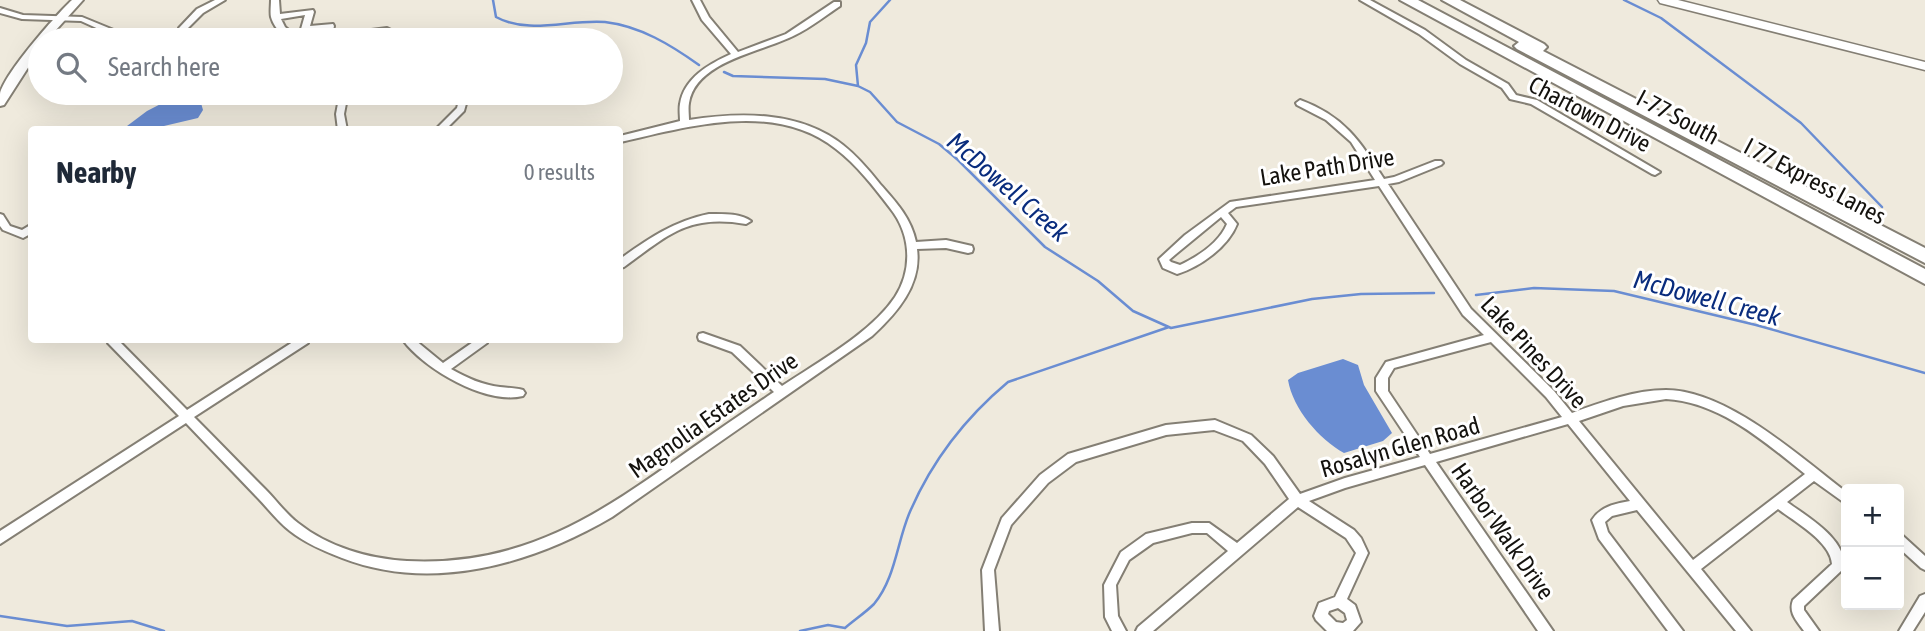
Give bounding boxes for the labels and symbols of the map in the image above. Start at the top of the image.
street label: Chartown Drive [1525,71,1655,157]
street label: I-77 South [1632,84,1724,150]
water label: McDowell Creek [941,126,1075,248]
street label: I 77 Express Lanes [1740,132,1890,230]
street label: Lake Path Drive [1258,143,1396,191]
water label: McDowell Creek [1630,264,1784,332]
street label: Lake Pines Drive [1476,291,1592,413]
street label: Magnolia Estates Drive [624,347,802,483]
street label: Rosalyn Glen Road [1317,411,1483,483]
street label: Harbor Walk Drive [1446,458,1560,604]

